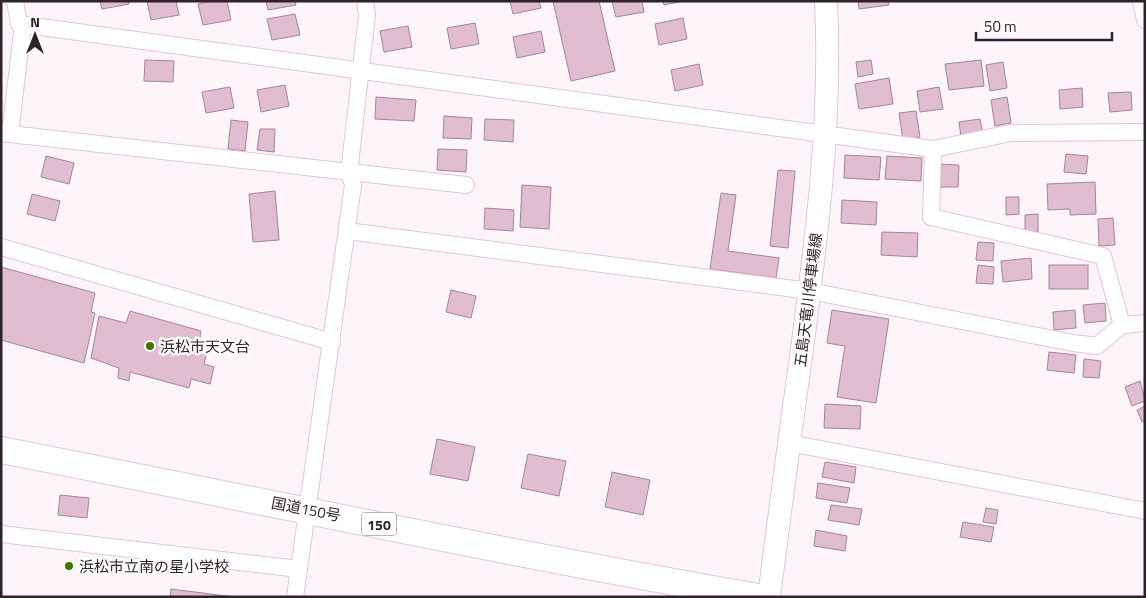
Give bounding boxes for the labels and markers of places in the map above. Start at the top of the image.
place label: 浜松市天文台 [160,335,250,358]
marker: 浜松市天文台 [144,340,156,352]
place label: 浜松市立南の星小学校 [79,555,229,578]
marker: 浜松市立南の星小学校 [63,560,75,572]

